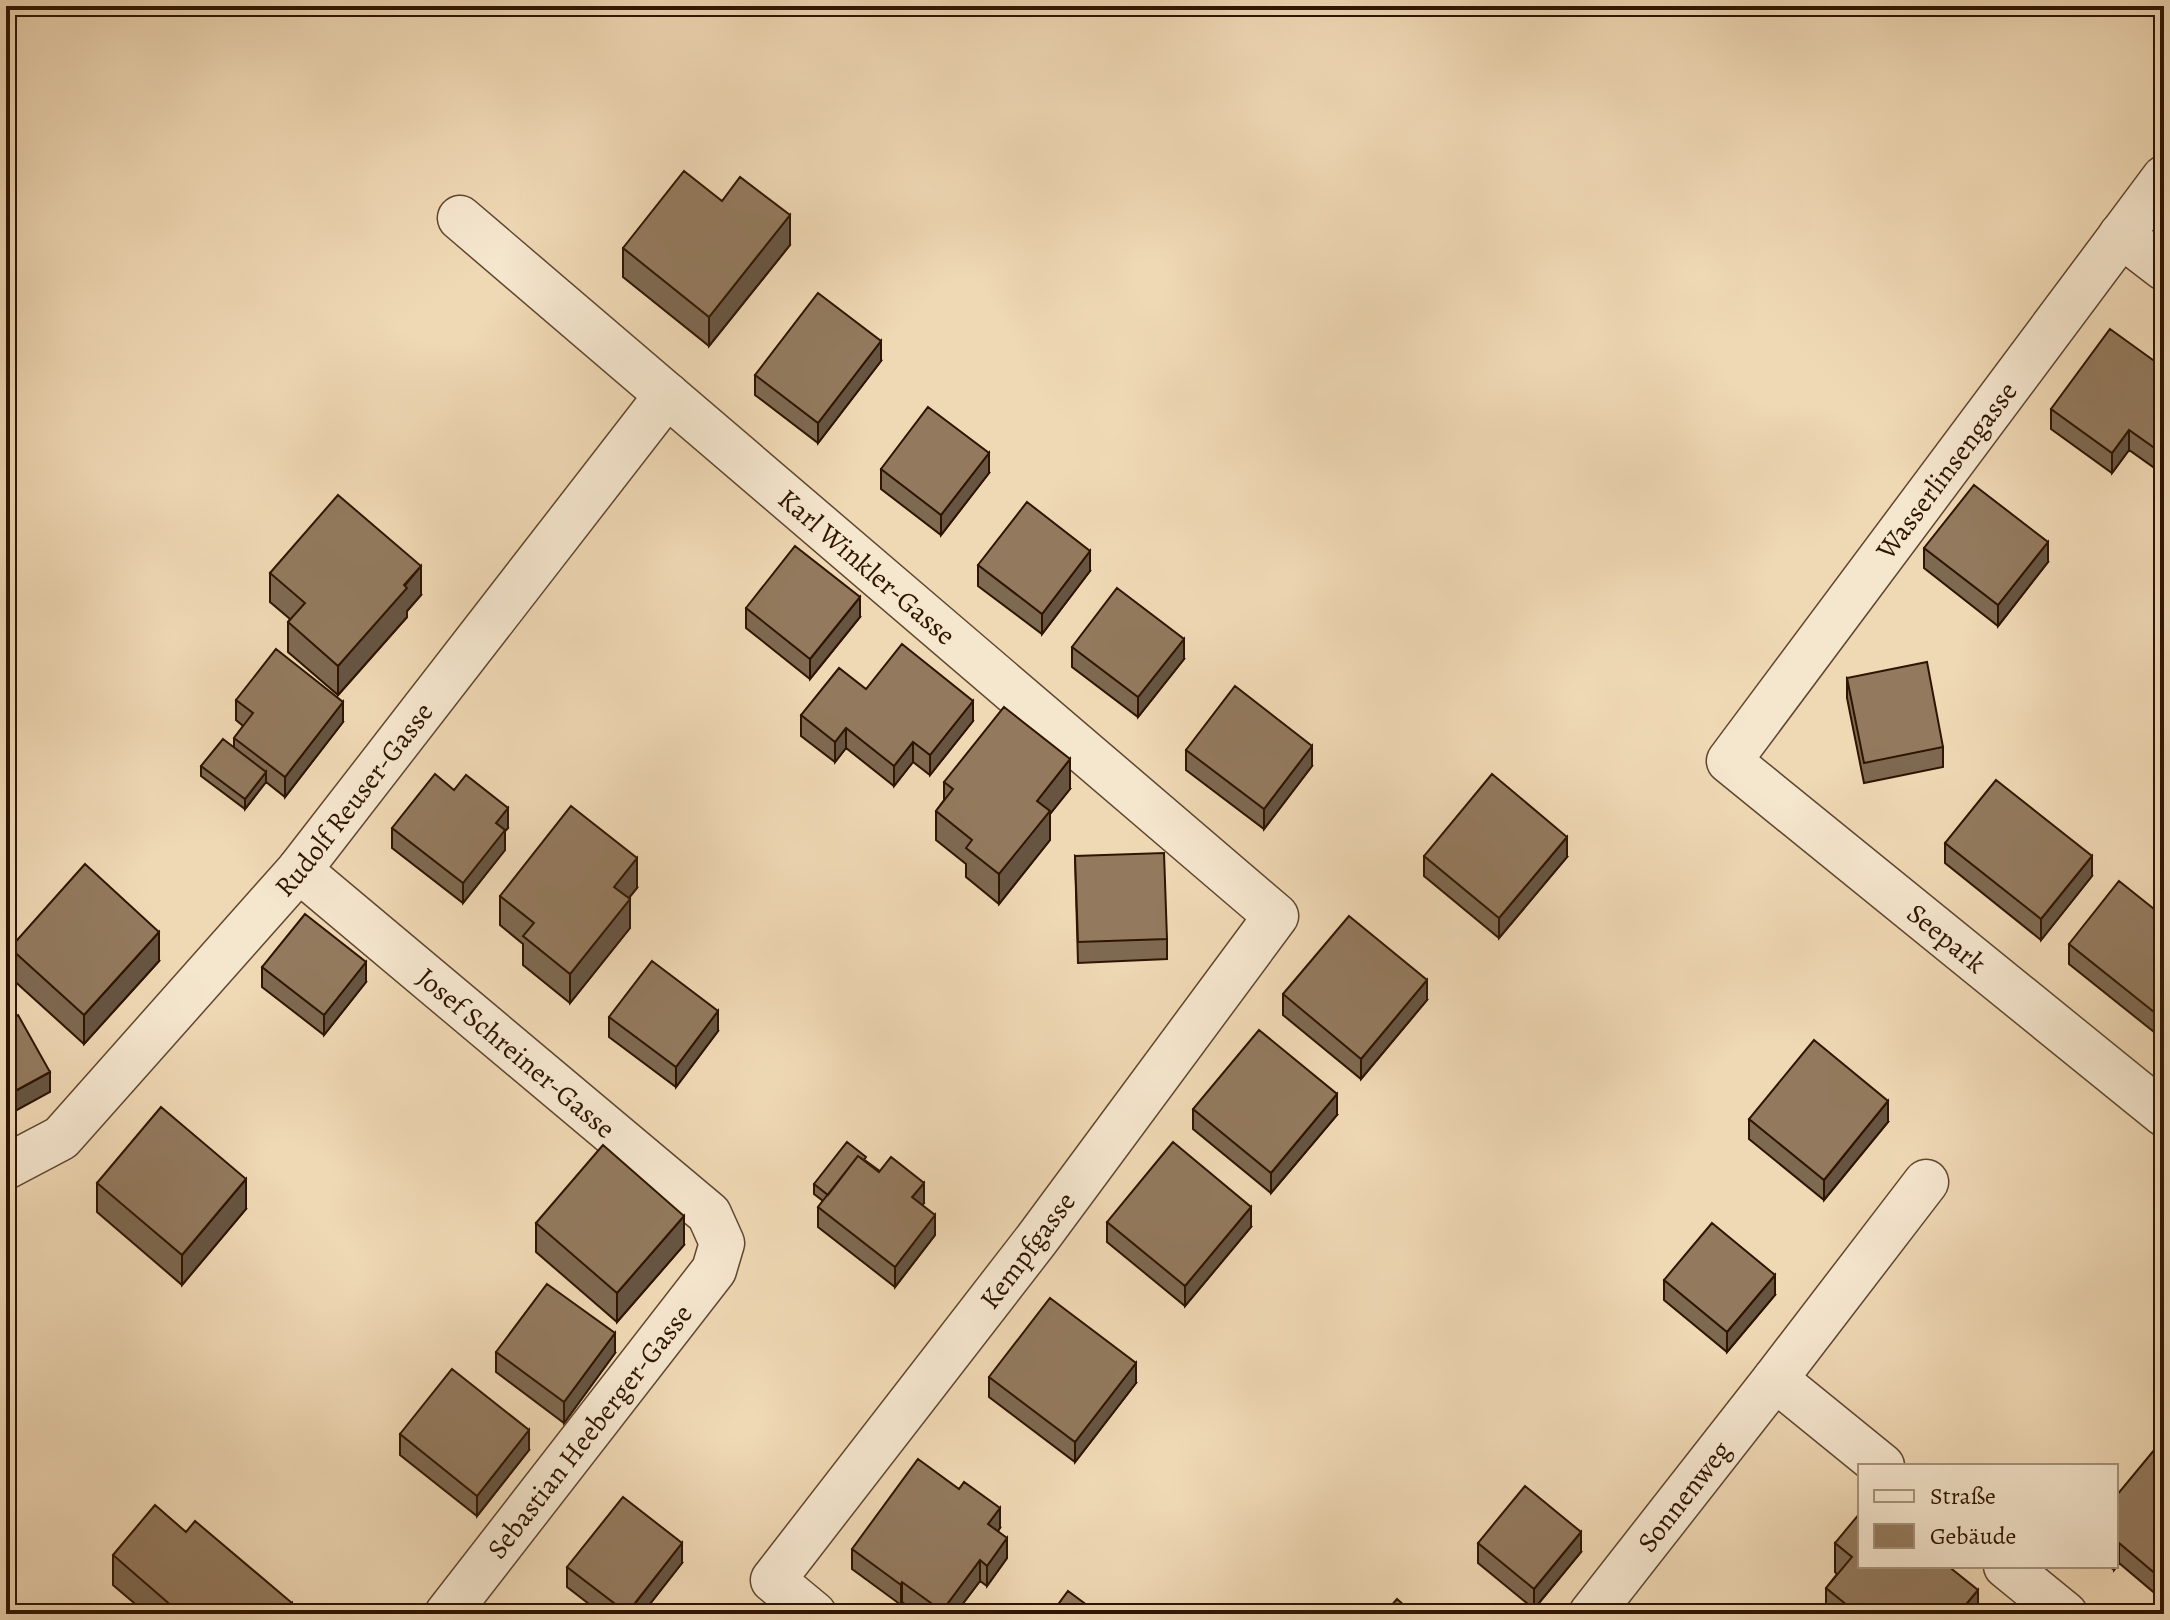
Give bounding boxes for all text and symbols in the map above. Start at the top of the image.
street label: Wasserlinsengasse [1867,374,2026,568]
street label: Karl Winkler-Gasse [770,480,964,654]
street label: Rudolf Reuser-Gasse [266,695,442,905]
street label: Seepark [1899,895,1994,982]
street label: Josef Schreiner-Gasse [409,959,623,1148]
street label: Kempfgasse [971,1184,1084,1317]
street label: Sebastian Heeberger-Gasse [478,1296,701,1567]
street label: Sonnenweg [1629,1433,1740,1560]
legend [1858,1464,2118,1568]
text: Straße [1930,1480,1996,1512]
text: Gebäude [1930,1520,2016,1552]

